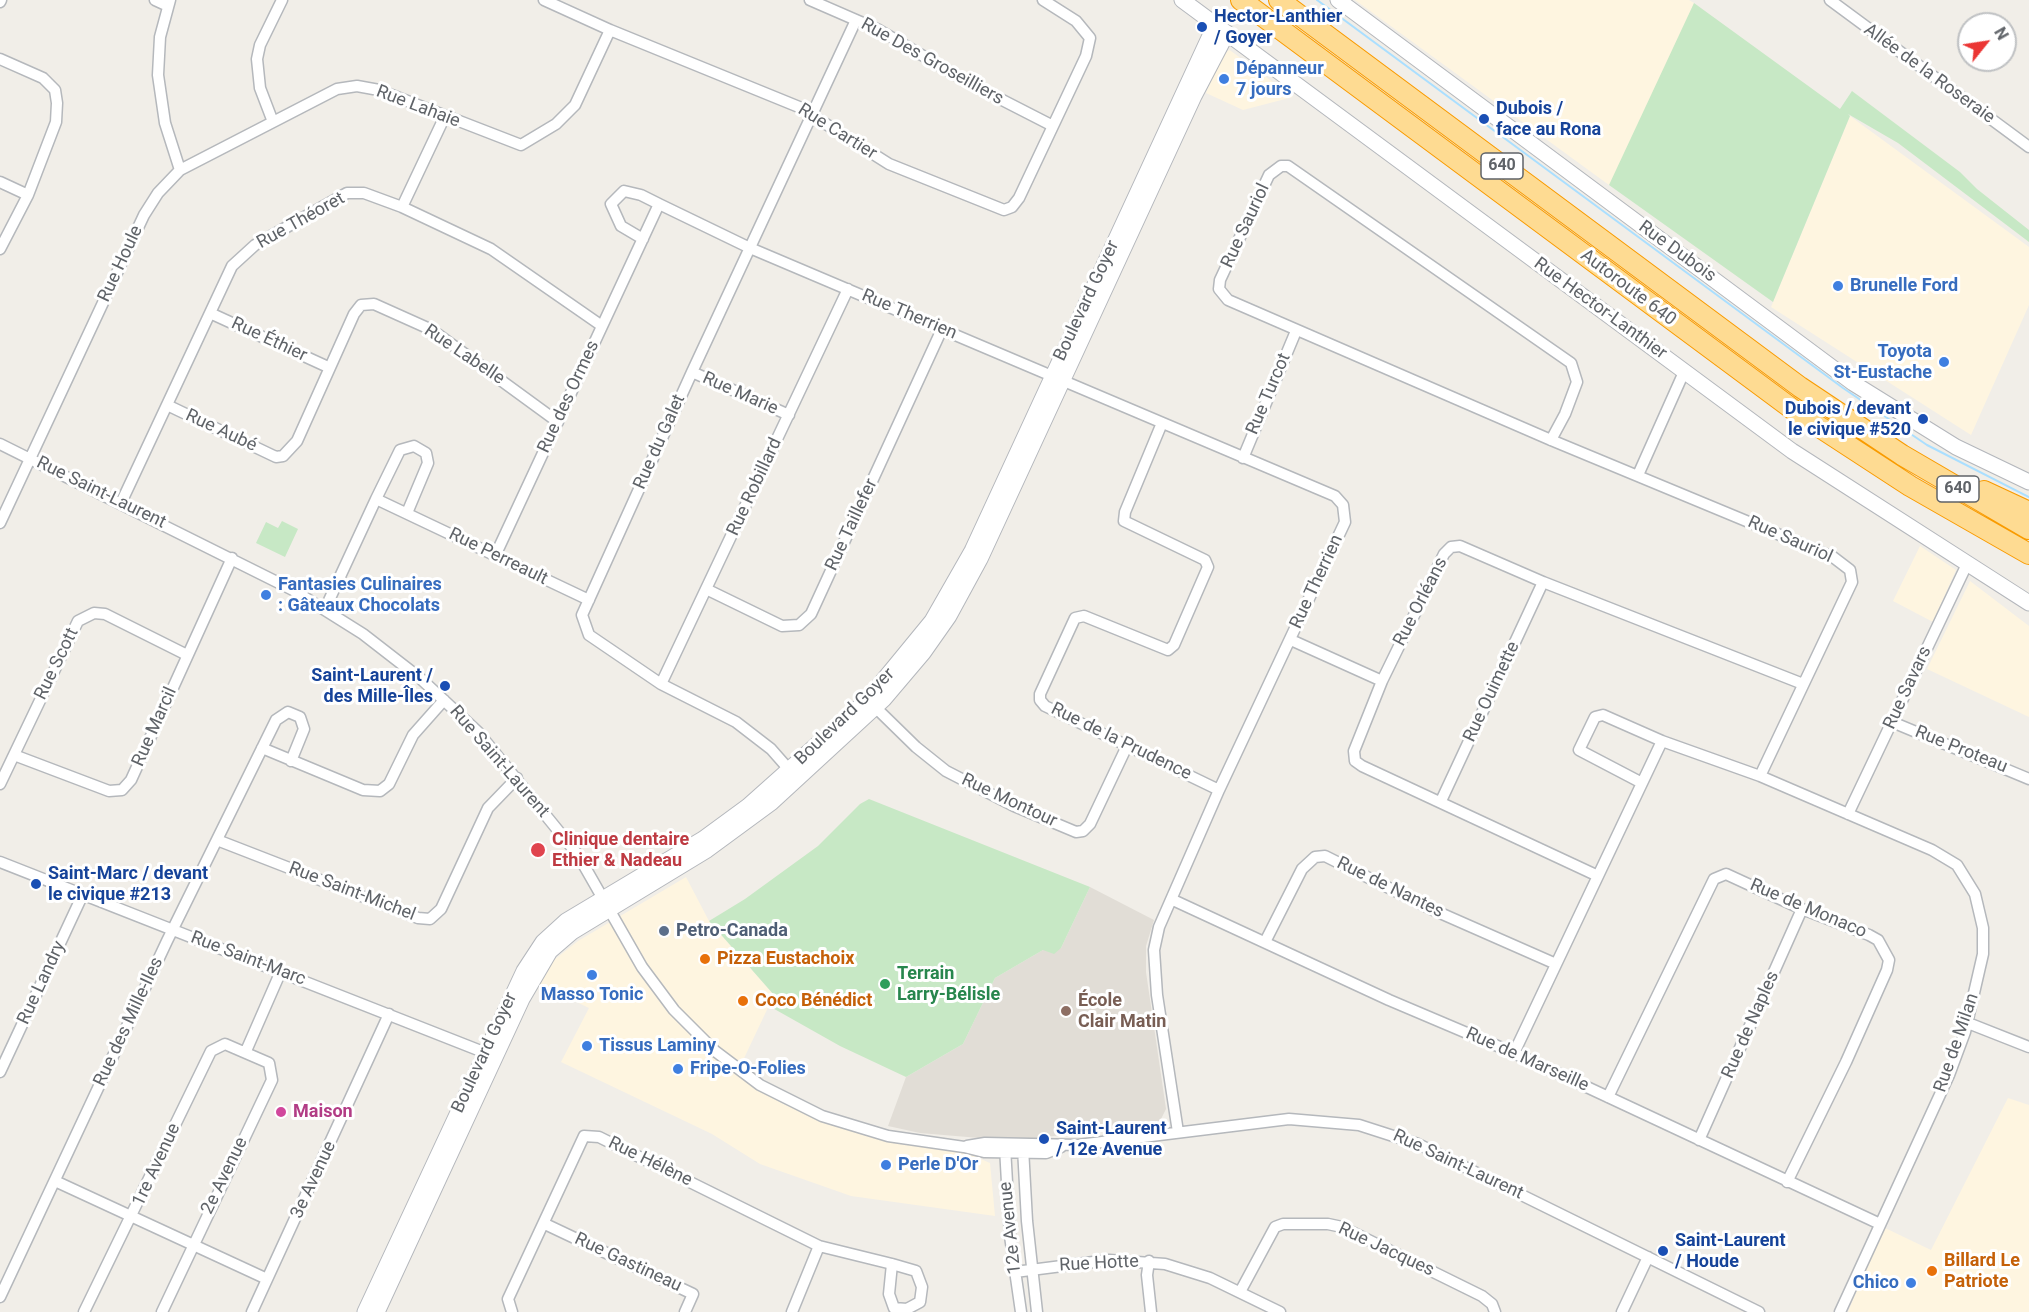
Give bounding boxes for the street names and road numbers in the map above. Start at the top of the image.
street label: Rue Des Groseilliers [857,14,1007,110]
street label: Allée de la Roseraie [1859,19,1999,129]
street label: Rue Lahaie [373,81,463,133]
street label: Rue Cartier [794,99,880,165]
road number: 640 [1481,153,1523,179]
street label: Rue Sauriol [1217,180,1275,272]
street label: Rue Théoret [253,188,349,254]
street label: Rue Dubois [1634,217,1720,287]
street label: Rue Houle [94,222,148,306]
street label: Boulevard Goyer [1050,237,1124,365]
street label: Autoroute 640 [1576,245,1680,331]
street label: Rue Hector-Lanthier [1529,253,1671,365]
street label: Rue Therrien [858,285,960,345]
street label: Rue Éthier [228,313,310,367]
street label: Rue Labelle [420,320,508,390]
street label: Rue des Ormes [534,337,604,457]
street label: Rue Turcot [1242,350,1296,438]
street label: Rue Marie [699,368,781,420]
street label: Rue du Galet [630,391,690,493]
street label: Rue Aubé [182,405,260,457]
street label: Rue Robillard [723,435,787,539]
street label: Rue Saint-Laurent [33,452,169,534]
street label: Rue Taillefer [821,476,883,574]
road number: 640 [1937,476,1979,502]
street label: Rue Sauriol [1744,512,1836,568]
street label: Rue Perreault [445,524,551,590]
street label: Rue Therrien [1286,532,1348,632]
street label: Rue Orléans [1389,554,1453,650]
street label: Rue Scott [30,625,84,703]
street label: Rue Ouimette [1459,638,1525,746]
street label: Rue Savars [1879,643,1937,733]
street label: Boulevard Goyer [791,664,899,770]
street label: Rue Marcil [128,684,182,770]
street label: Rue de la Prudence [1047,699,1195,785]
street label: Rue Saint-Laurent [444,702,554,822]
street label: Rue Proteau [1912,722,2010,778]
street label: Rue Montour [958,769,1060,833]
street label: Rue de Nantes [1333,853,1447,923]
street label: Rue Saint-Michel [286,858,418,926]
street label: Rue de Monaco [1746,875,1870,943]
street label: Rue Saint-Marc [187,927,309,991]
street label: Rue Landry [13,938,71,1028]
street label: Rue des Mille-Iles [90,954,168,1090]
street label: Rue de Naples [1718,968,1784,1082]
street label: Boulevard Goyer [448,989,522,1117]
street label: Rue de Milan [1930,991,1984,1095]
street label: Rue de Marseille [1462,1023,1592,1097]
street label: 1re Avenue [128,1120,186,1210]
street label: Rue Saint-Laurent [1389,1125,1527,1205]
street label: Rue Hélène [604,1132,696,1192]
street label: 2e Avenue [197,1134,253,1218]
street label: 3e Avenue [287,1138,341,1222]
street label: 12e Avenue [995,1181,1027,1275]
street label: Rue Jacques [1335,1218,1437,1282]
street label: Rue Gastineau [571,1229,685,1297]
street label: Rue Hotte [1059,1251,1139,1277]

